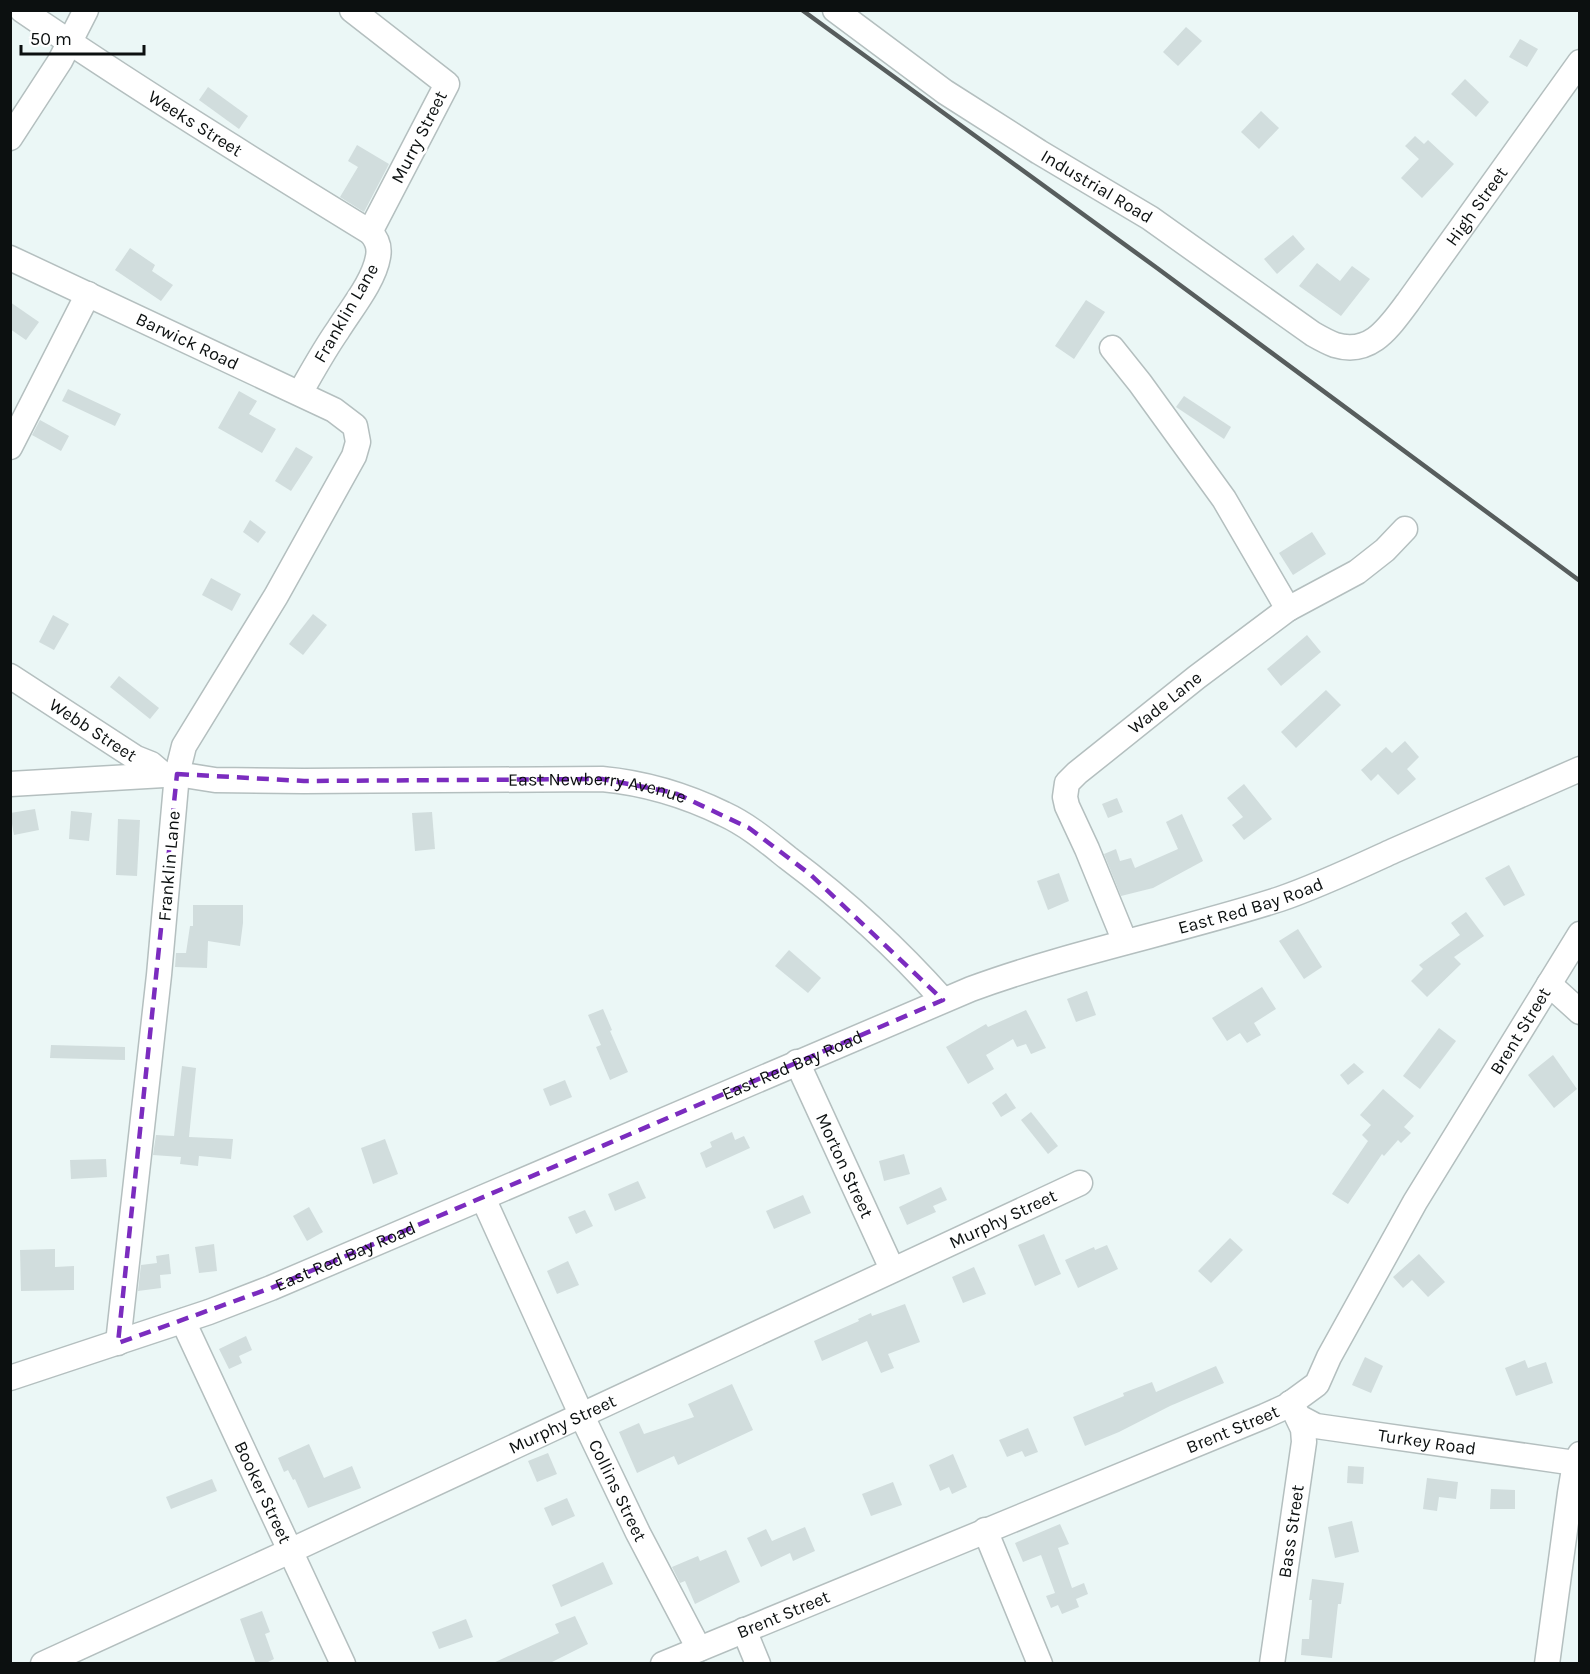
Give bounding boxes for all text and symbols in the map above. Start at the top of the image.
scale bar [21,18,144,56]
text: 50 m [30,28,72,50]
street label: Weeks Street [144,85,247,161]
street label: Murry Street [386,87,452,187]
street label: Industrial Road [1037,145,1157,228]
street label: High Street [1441,162,1512,250]
street label: Franklin Lane [309,260,383,366]
street label: Barwick Road [132,308,242,375]
street label: Wade Lane [1124,667,1206,739]
street label: Webb Street [45,694,141,767]
street label: East Newberry Avenue [508,768,689,808]
street label: Franklin Lane [153,810,185,922]
street label: East Red Bay Road [1175,873,1326,939]
street label: Brent Street [1485,983,1556,1079]
street label: East Red Bay Road [719,1026,866,1105]
street label: Morton Street [811,1110,878,1222]
street label: Murphy Street [946,1184,1060,1253]
street label: East Red Bay Road [272,1216,419,1296]
street label: Murphy Street [505,1390,620,1459]
street label: Brent Street [1183,1400,1283,1458]
street label: Turkey Road [1377,1424,1477,1460]
street label: Collins Street [584,1436,652,1545]
street label: Booker Street [230,1438,296,1547]
street label: Bass Street [1274,1483,1309,1579]
street label: Brent Street [734,1585,833,1643]

